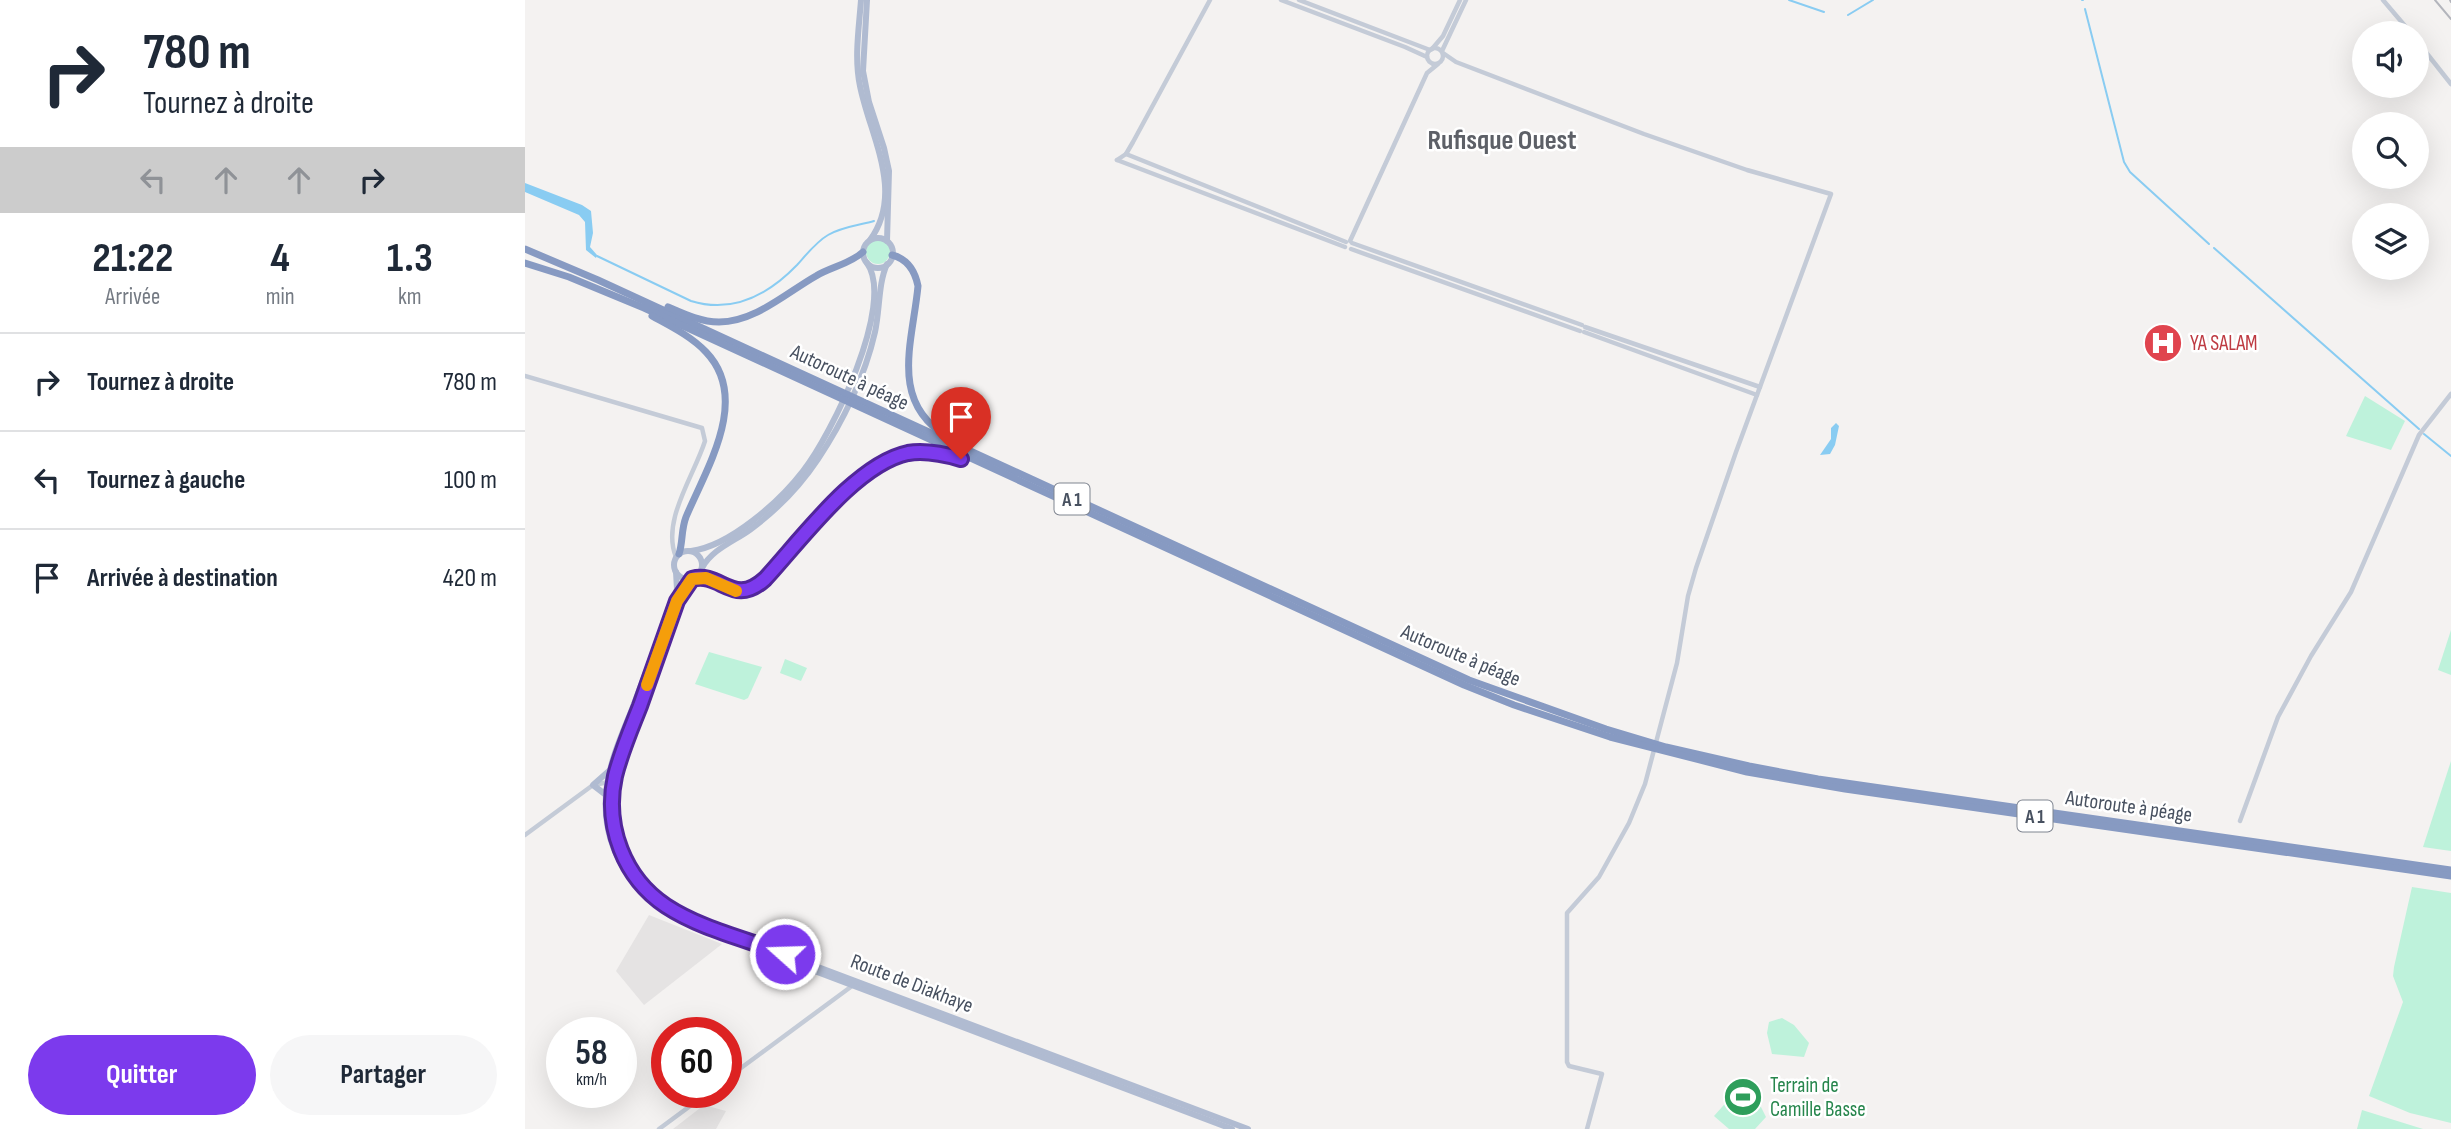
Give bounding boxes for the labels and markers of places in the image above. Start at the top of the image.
hospital icon: YA SALAM [2142,322,2184,364]
place label: YA SALAM [2190,331,2258,356]
pin [931,387,991,459]
place label: Terrain de Camille Basse [1770,1073,1866,1122]
sports icon: Terrain de Camille Basse [1722,1076,1764,1118]

